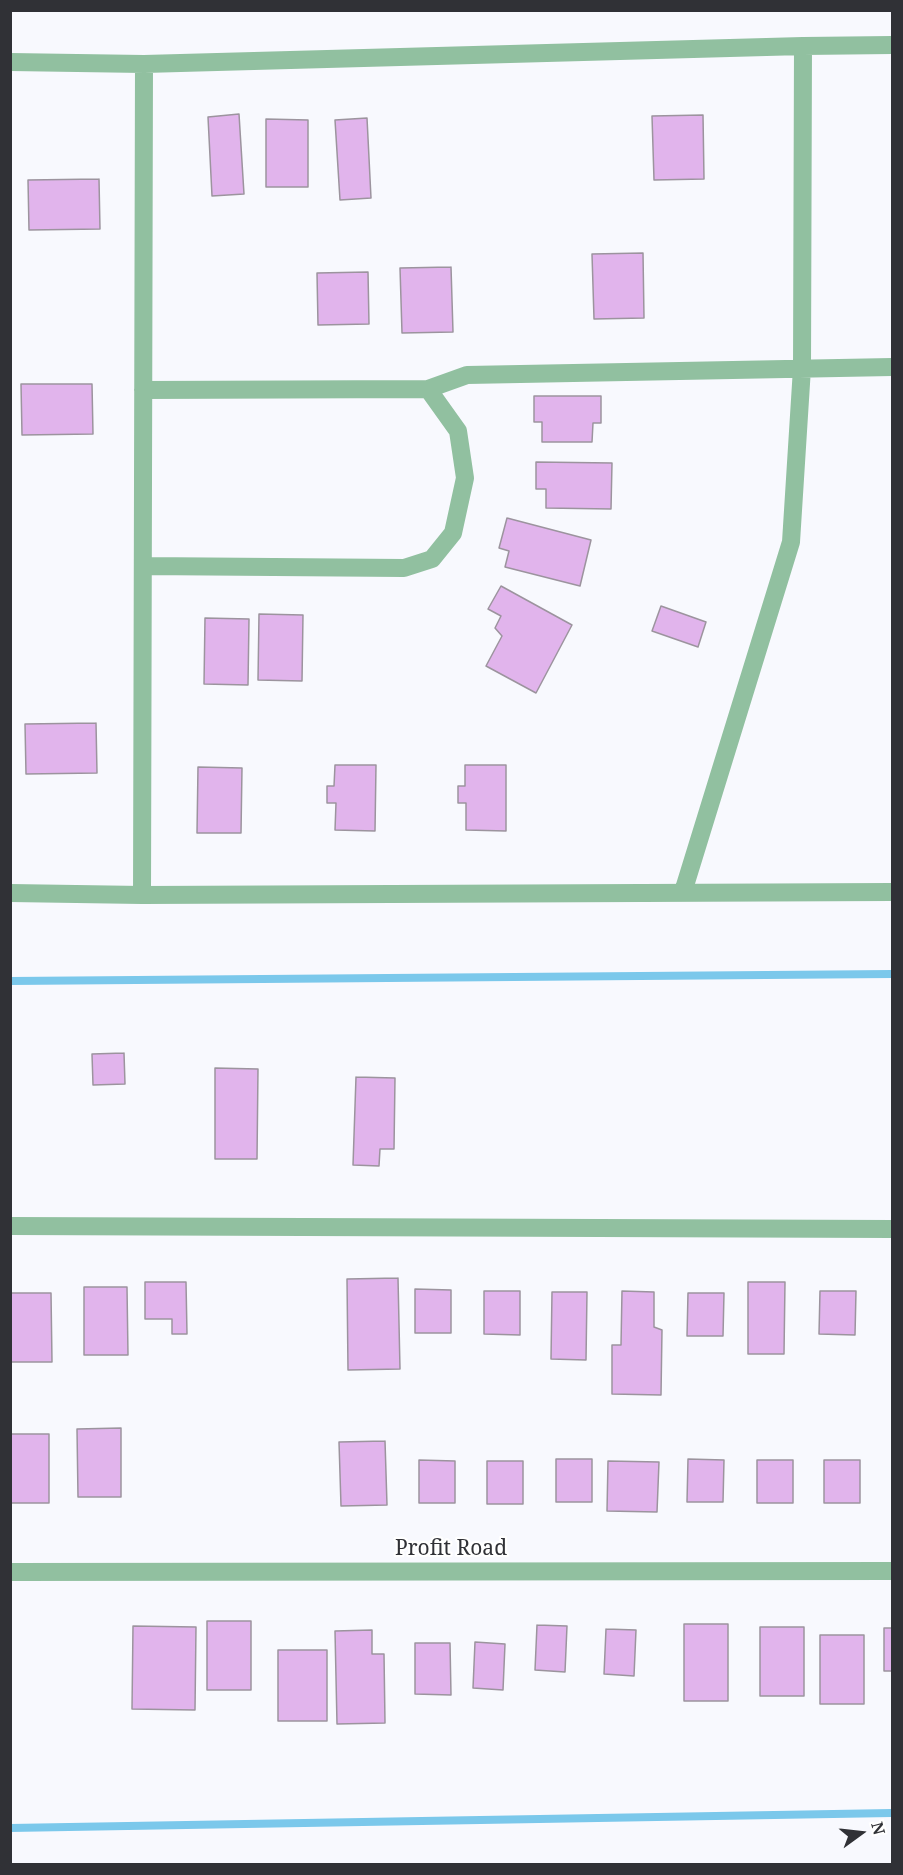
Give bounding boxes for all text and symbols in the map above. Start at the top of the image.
street label: Profit Road [395,1536,507,1562]
north arrow [831,1803,891,1863]
text: N [866,1819,891,1837]

